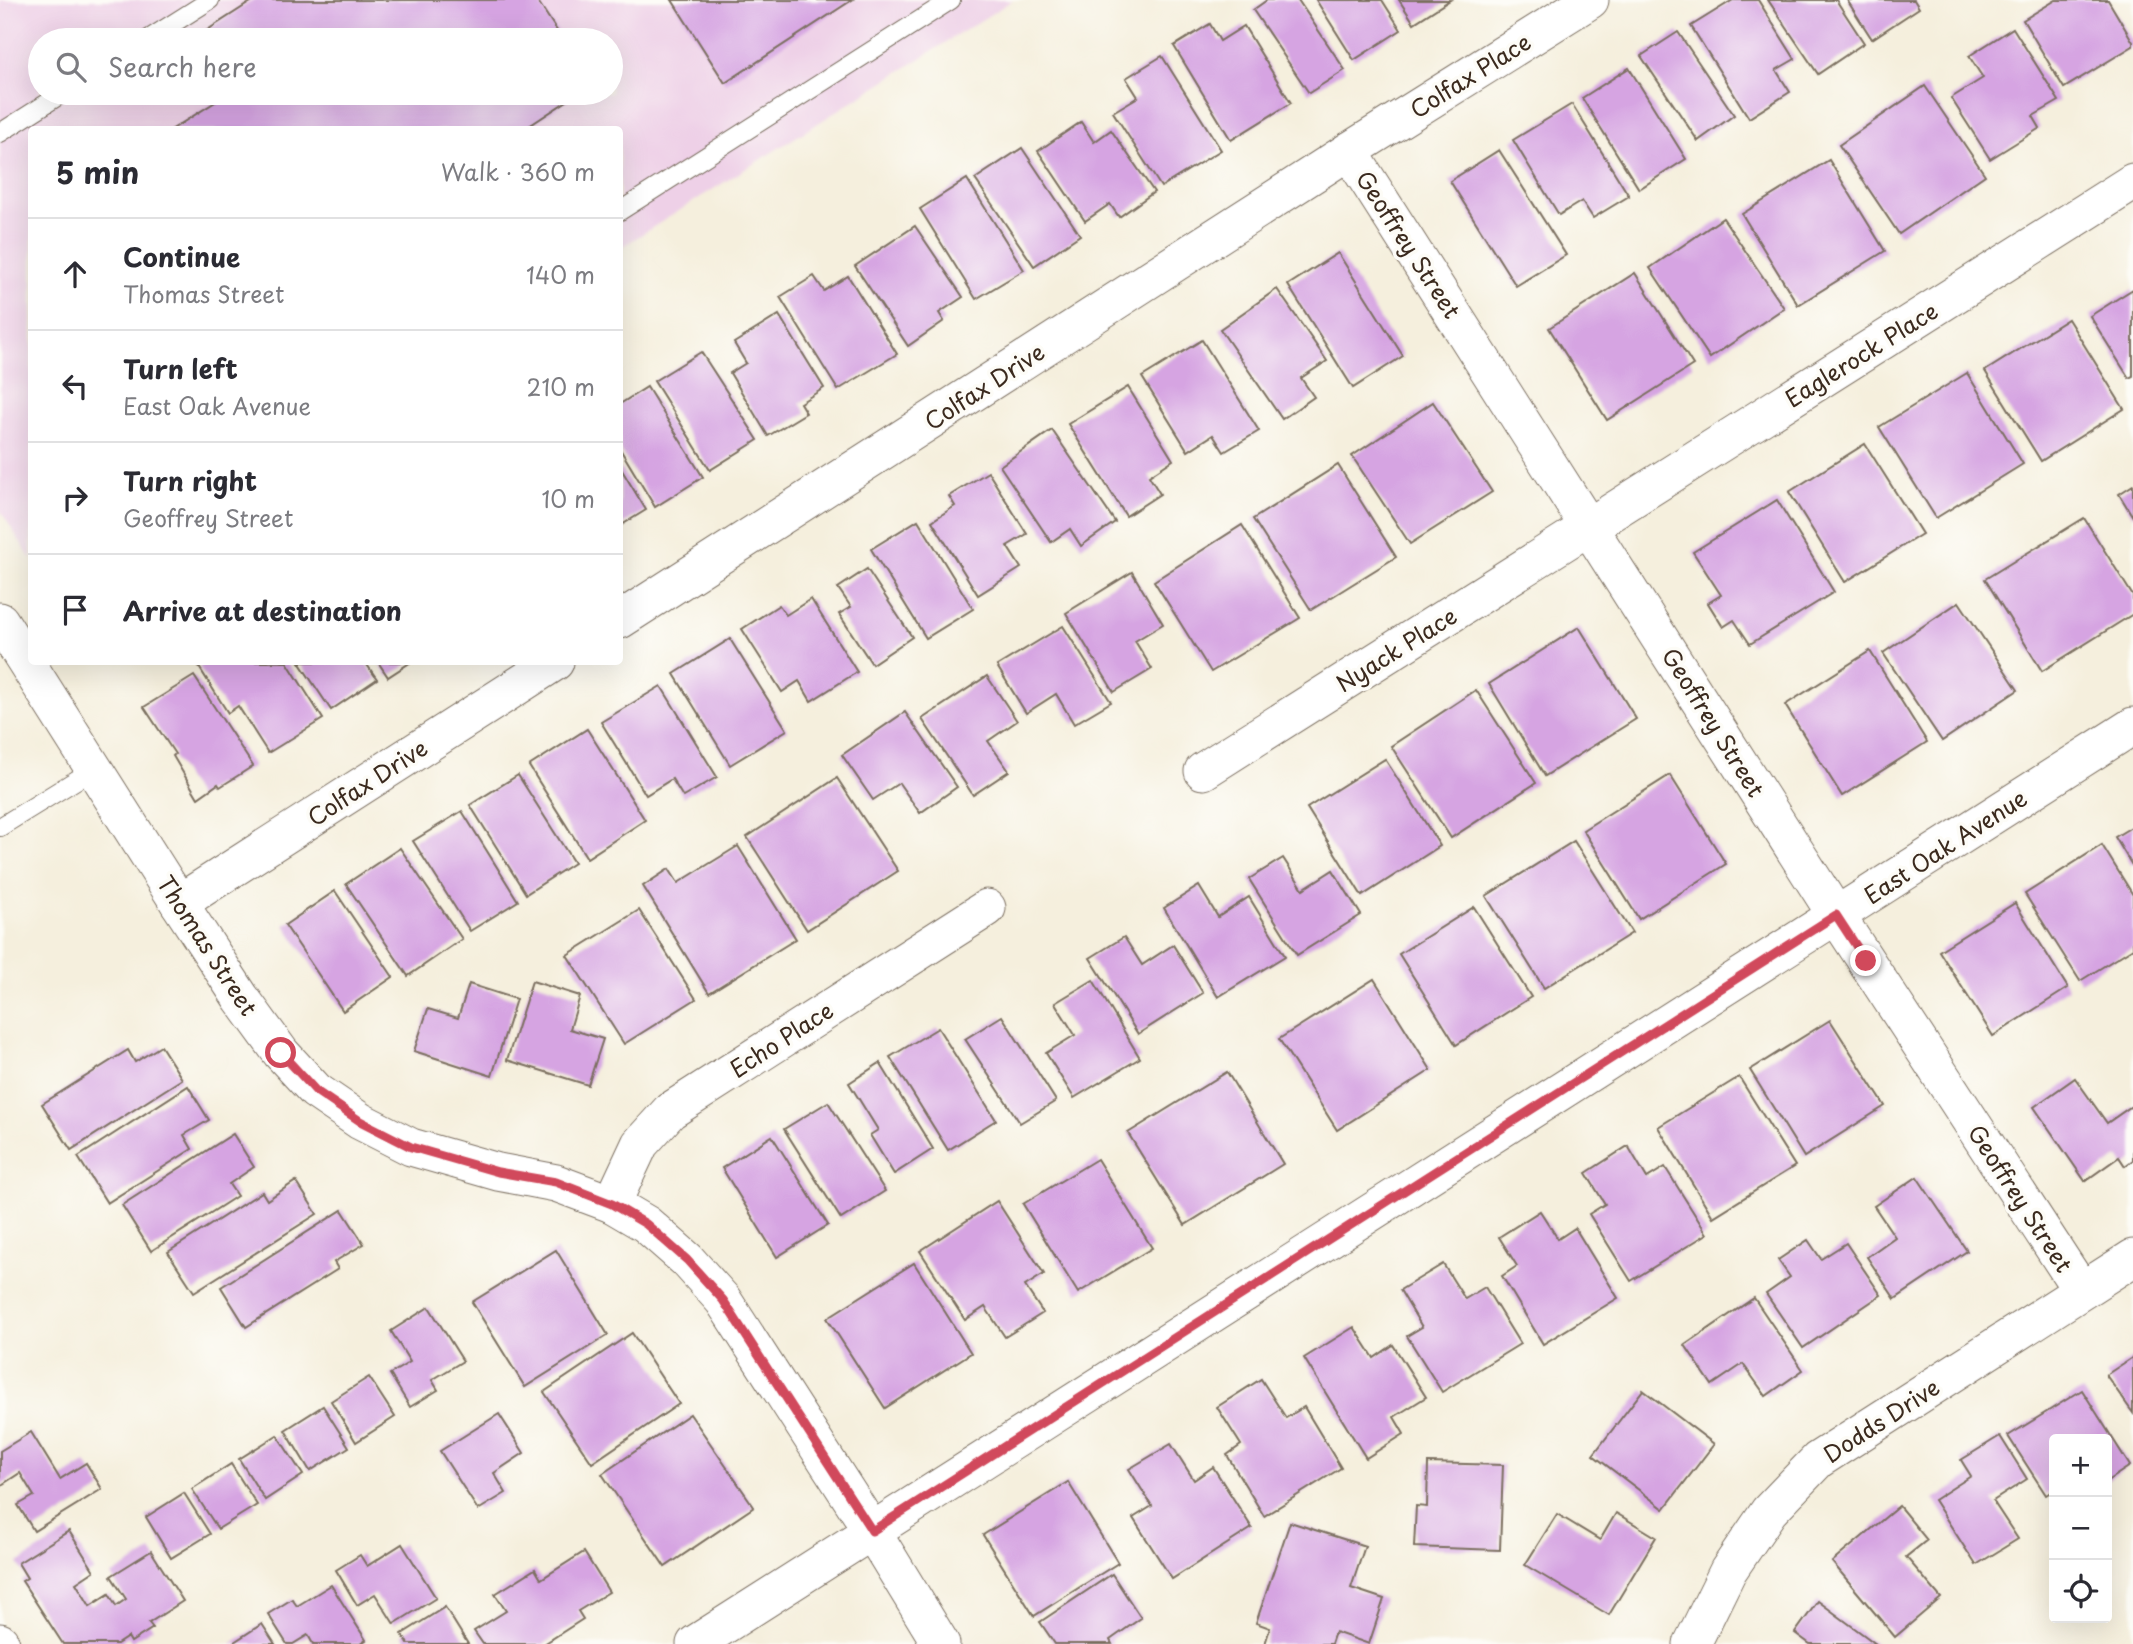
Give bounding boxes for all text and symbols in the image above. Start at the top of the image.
street label: Colfax Place [1403,24,1537,126]
search box [28,28,623,105]
text: Search here [108,47,257,86]
icon: search [52,48,90,86]
text: 5 min [56,149,139,194]
text: Walk · 360 m [441,154,595,189]
street label: Geoffrey Street [1348,163,1470,325]
text: Continue [123,237,240,276]
icon: ahead [56,255,94,293]
text: 140 m [526,257,595,292]
text: Thomas Street [123,276,285,311]
street label: Eaglerock Place [1778,293,1944,415]
street label: Colfax Drive [917,334,1051,438]
text: Turn left [123,349,238,388]
icon: left [56,367,94,405]
text: 210 m [527,369,595,404]
text: East Oak Avenue [123,388,311,423]
text: Turn right [123,461,257,500]
icon: right [56,479,94,517]
text: 10 m [541,481,595,516]
text: Geoffrey Street [123,500,293,535]
icon: arrive [56,591,94,629]
text: Arrive at destination [123,591,402,630]
street label: Nyack Place [1329,598,1463,700]
street label: Geoffrey Street [1654,640,1774,804]
street label: Colfax Drive [300,730,434,834]
street label: East Oak Avenue [1857,780,2033,912]
street label: Thomas Street [149,868,267,1022]
route end [1850,945,1881,976]
street label: Echo Place [722,992,840,1086]
route start [265,1037,296,1068]
street label: Geoffrey Street [1960,1117,2082,1279]
street label: Dodds Drive [1816,1369,1946,1471]
map controls [2049,1434,2112,1623]
button: + [2049,1434,2112,1497]
button: − [2049,1497,2112,1560]
button: locate [2049,1560,2112,1623]

